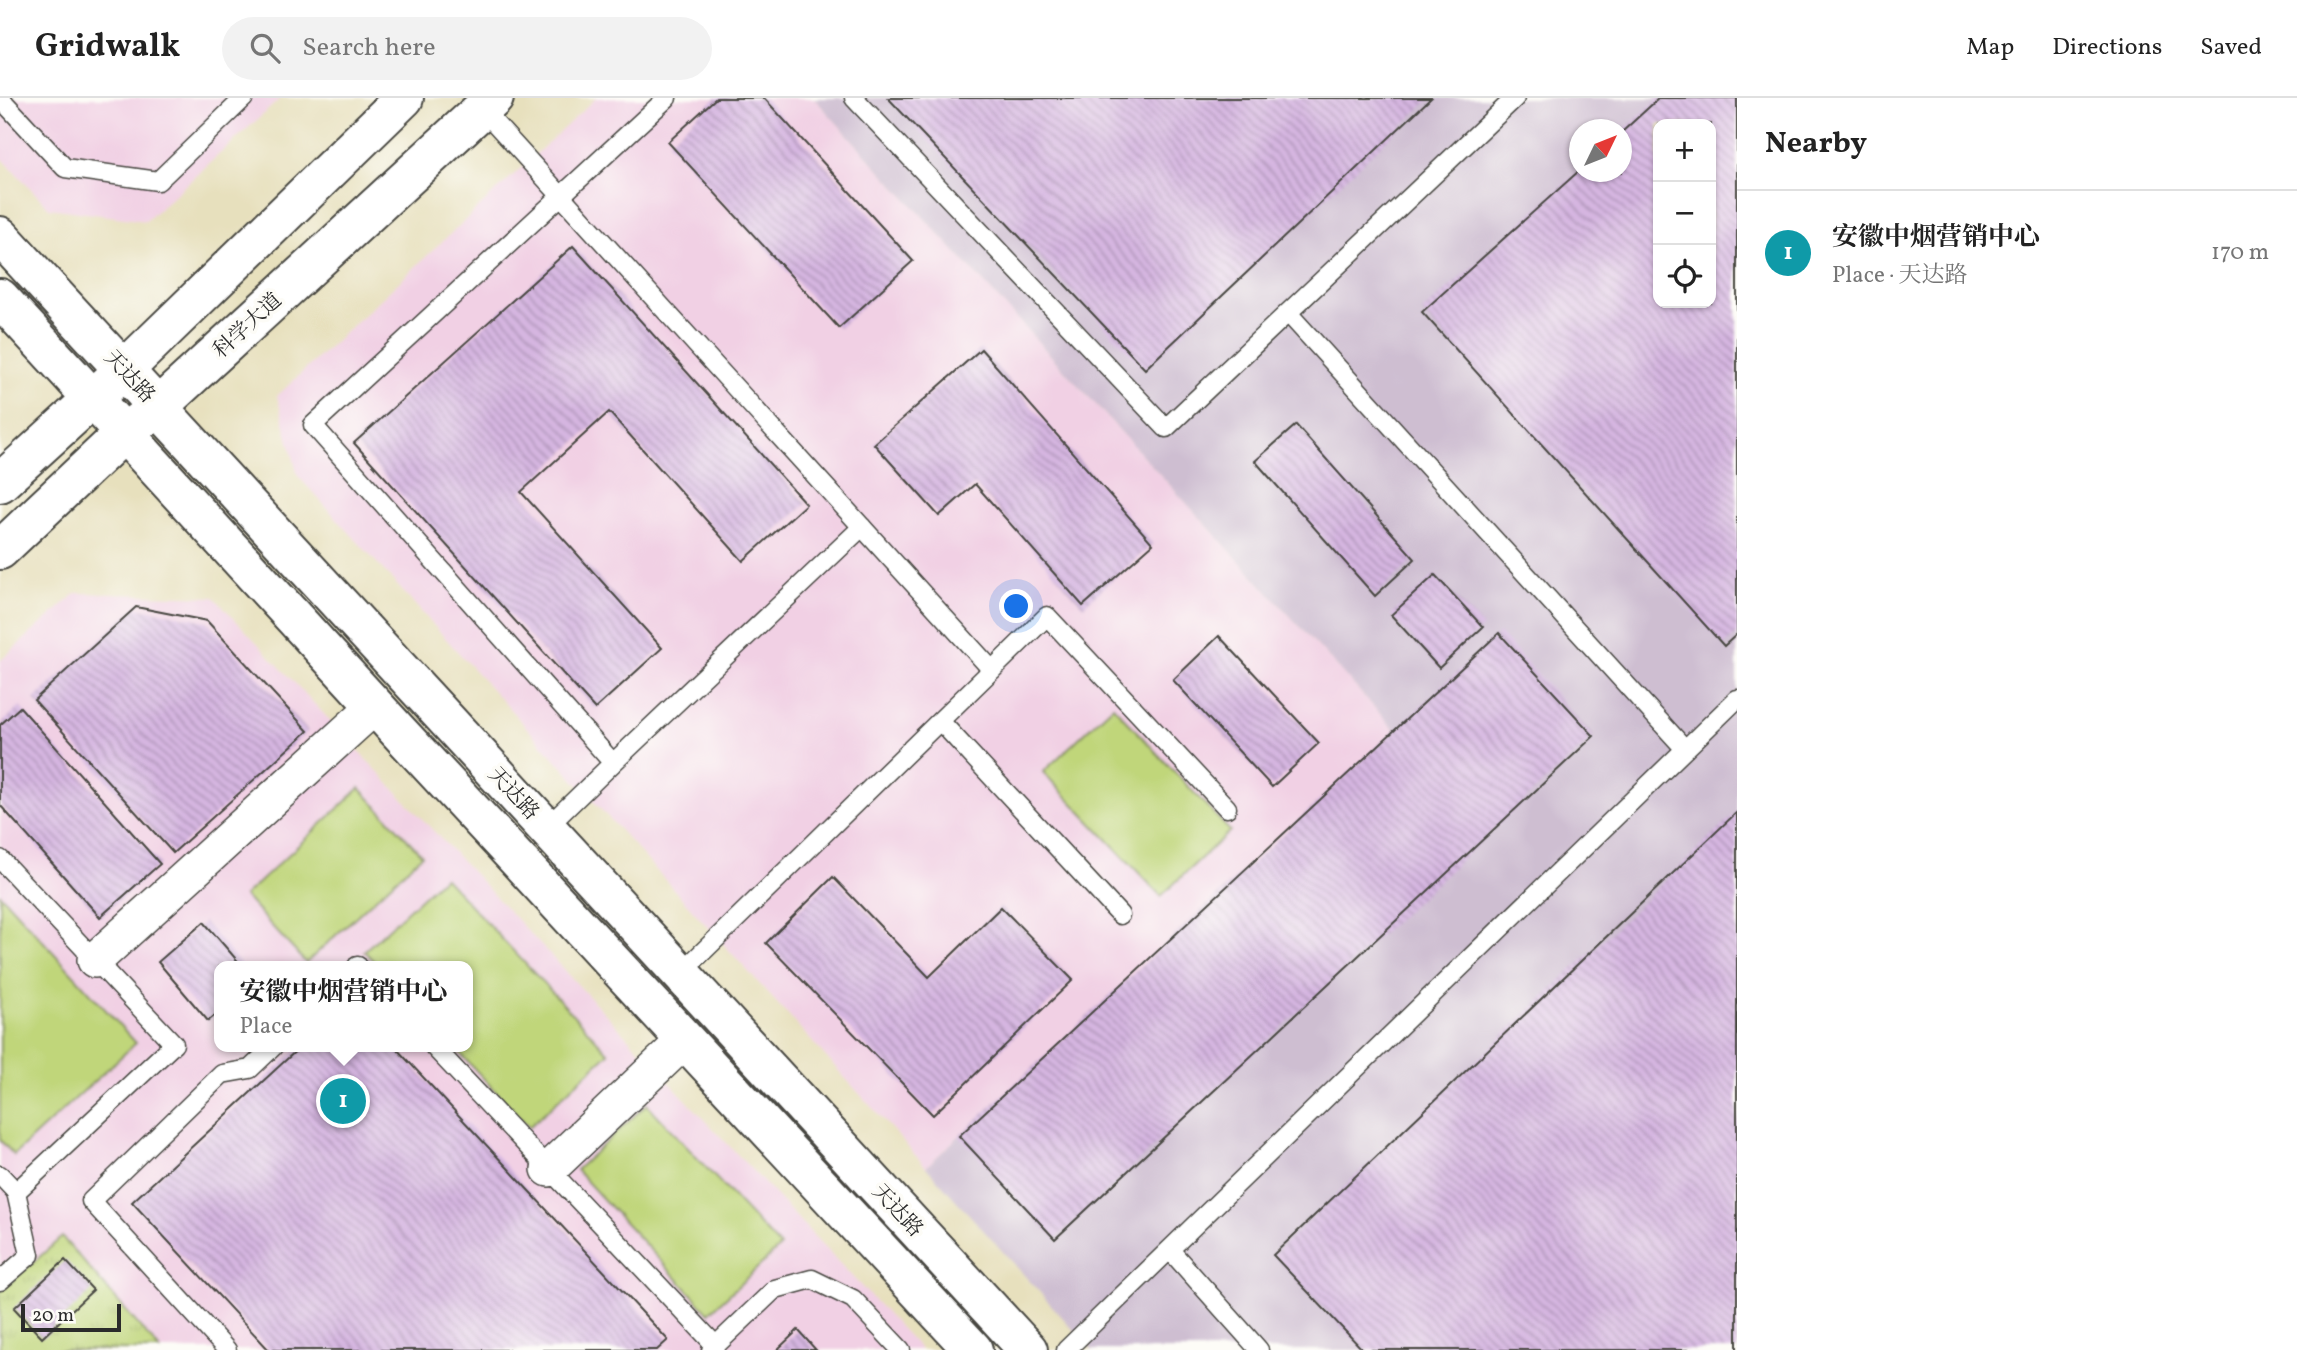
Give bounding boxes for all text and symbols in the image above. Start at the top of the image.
search box [222,17,712,80]
text: Gridwalk [35,25,180,71]
icon: search [246,29,284,67]
text: Search here [302,30,436,66]
text: Map [1966,31,2014,65]
text: Directions [2052,31,2162,65]
text: Saved [2200,31,2262,65]
north arrow [1569,119,1632,182]
map controls [1653,119,1716,308]
button: + [1653,119,1716,182]
text: Nearby [1765,123,1867,165]
button: − [1653,182,1716,245]
text: 安徽中烟营销中心 [1832,220,2040,256]
text: 1 [1783,237,1793,269]
text: 170 m [2211,237,2269,269]
button: locate [1653,245,1716,308]
text: Place · 天达路 [1832,260,1968,292]
street label: 科学大道 [207,287,289,365]
street label: 天达路 [97,344,161,410]
your location [999,589,1033,623]
street label: 天达路 [481,761,545,827]
popup [214,961,473,1052]
text: 安徽中烟营销中心 [239,975,448,1011]
text: Place [239,1011,292,1043]
pin: 1 [320,1075,366,1127]
street label: 天达路 [865,1178,929,1244]
scale bar [21,1301,121,1333]
text: 20 m [32,1303,74,1329]

